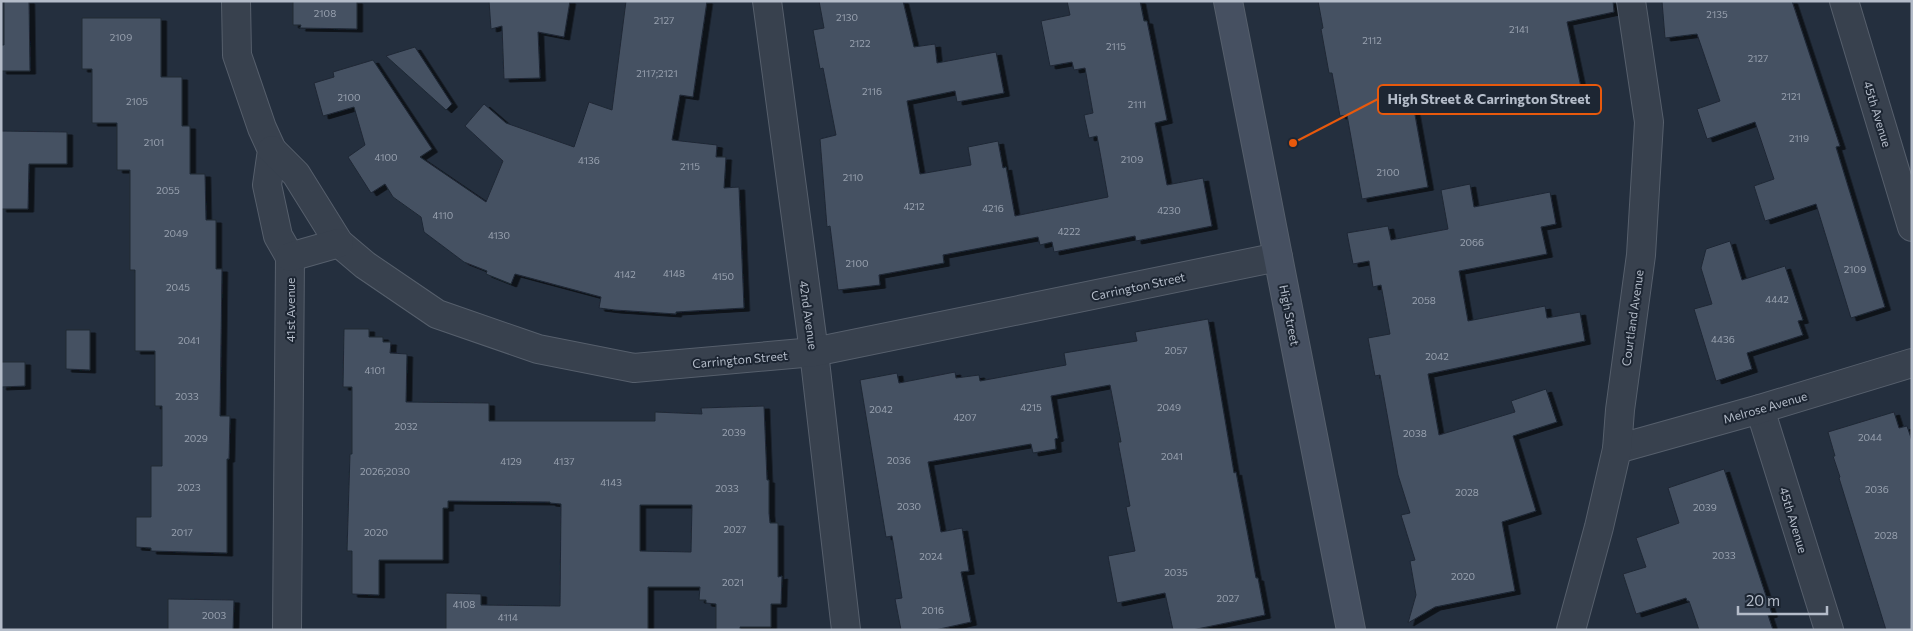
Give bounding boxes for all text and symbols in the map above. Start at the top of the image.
house number: 2108 [314,7,336,19]
house number: 2135 [1706,8,1728,20]
house number: 2130 [836,11,858,23]
house number: 2127 [654,14,674,26]
house number: 2141 [1509,23,1529,35]
house number: 2109 [110,31,132,43]
house number: 2112 [1362,34,1382,46]
house number: 2122 [850,37,871,49]
house number: 2115 [1106,40,1126,52]
house number: 2127 [1748,52,1768,64]
house number: 2117;2121 [636,67,678,79]
street label: 45th Avenue [1861,79,1895,149]
house number: 2116 [862,85,882,97]
callout: High Street & Carrington Street [1378,85,1601,114]
text: High Street & Carrington Street [1388,90,1590,107]
house number: 2121 [1781,90,1801,102]
house number: 2100 [338,91,360,103]
house number: 2105 [126,95,148,107]
house number: 2111 [1128,98,1146,110]
house number: 2119 [1789,132,1809,144]
house number: 2101 [144,136,164,148]
house number: 4100 [374,151,398,163]
house number: 2109 [1121,153,1143,165]
house number: 4136 [578,154,600,166]
house number: 2115 [680,160,700,172]
house number: 2100 [1377,166,1399,178]
house number: 2110 [843,171,863,183]
house number: 2055 [156,184,180,196]
house number: 4212 [903,200,925,212]
house number: 4216 [982,202,1004,214]
house number: 4230 [1157,204,1181,216]
house number: 4110 [433,209,453,221]
house number: 4222 [1058,225,1081,237]
house number: 2049 [164,227,188,239]
house number: 4130 [488,229,510,241]
house number: 2066 [1460,236,1484,248]
house number: 2100 [846,257,868,269]
house number: 2109 [1844,263,1866,275]
house number: 4148 [663,267,685,279]
house number: 4142 [614,268,636,280]
street label: Carrington Street [1090,269,1186,303]
street label: Courtland Avenue [1618,269,1646,367]
house number: 4150 [712,270,734,282]
street label: 41st Avenue [283,278,297,342]
street label: 42nd Avenue [797,279,821,351]
house number: 2045 [166,281,190,293]
street label: High Street [1277,283,1303,347]
house number: 4442 [1765,293,1789,305]
house number: 2058 [1412,294,1436,306]
house number: 4436 [1711,333,1735,345]
house number: 2041 [178,334,200,346]
house number: 2057 [1164,344,1188,356]
street label: Carrington Street [692,348,788,370]
house number: 2042 [1425,350,1449,362]
house number: 4101 [365,364,385,376]
street label: Melrose Avenue [1721,388,1809,426]
house number: 2033 [175,390,199,402]
house number: 4215 [1020,401,1042,413]
house number: 2049 [1157,401,1181,413]
house number: 2042 [869,403,893,415]
house number: 4207 [953,411,977,423]
house number: 2032 [394,420,418,432]
house number: 2039 [722,426,746,438]
house number: 2038 [1403,427,1427,439]
house number: 2044 [1858,431,1882,443]
house number: 2029 [184,432,208,444]
house number: 2041 [1161,450,1183,462]
house number: 2036 [887,454,911,466]
house number: 4129 [500,455,522,467]
house number: 4137 [554,455,574,467]
house number: 2026;2030 [360,465,410,477]
house number: 4143 [600,476,622,488]
house number: 2023 [177,481,201,493]
house number: 2033 [715,482,739,494]
house number: 2036 [1865,483,1889,495]
street label: 45th Avenue [1777,485,1811,555]
house number: 2028 [1455,486,1479,498]
house number: 2030 [897,500,921,512]
house number: 2039 [1693,501,1717,513]
house number: 2027 [724,523,746,535]
house number: 2017 [171,526,193,538]
house number: 2020 [364,526,388,538]
house number: 2028 [1874,529,1898,541]
house number: 2033 [1712,549,1736,561]
house number: 2024 [919,550,943,562]
house number: 2035 [1164,566,1188,578]
house number: 2020 [1451,570,1475,582]
house number: 2021 [722,576,744,588]
scale bar [1738,584,1827,616]
text: 20 m [1746,591,1780,609]
house number: 2027 [1217,592,1239,604]
house number: 4108 [453,598,475,610]
house number: 2016 [922,604,944,616]
house number: 2003 [202,609,226,621]
house number: 4114 [498,611,518,623]

